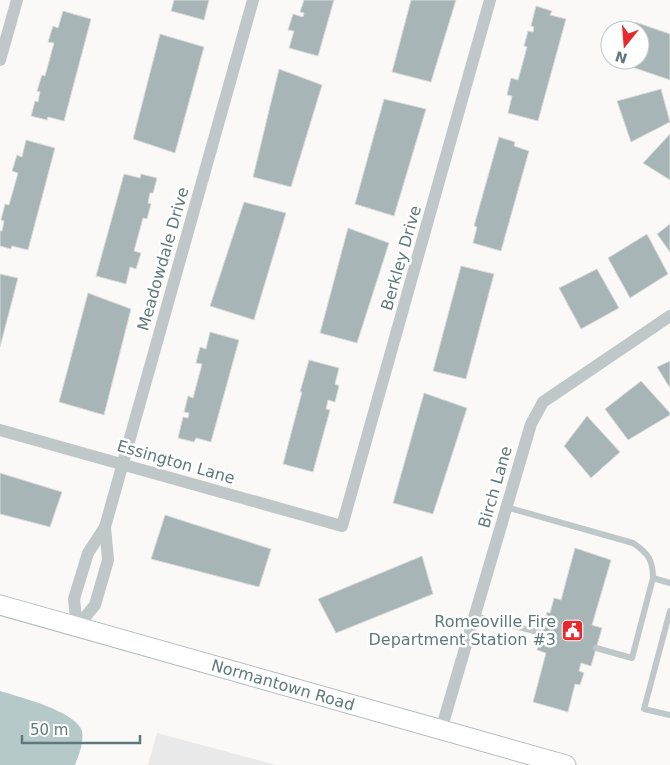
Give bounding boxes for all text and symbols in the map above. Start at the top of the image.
north arrow [600,20,650,70]
text: N [613,48,629,67]
street label: Meadowdale Drive [133,185,193,333]
street label: Berkley Drive [377,203,425,313]
street label: Essington Lane [115,436,237,488]
street label: Birch Lane [474,444,516,530]
place label: Romeoville Fire Department Station #3 [369,612,556,649]
public building icon: Romeoville Fire Department Station #3 [560,618,584,642]
street label: Normantown Road [209,655,357,715]
scale bar [22,712,140,744]
text: 50 m [30,721,68,739]

